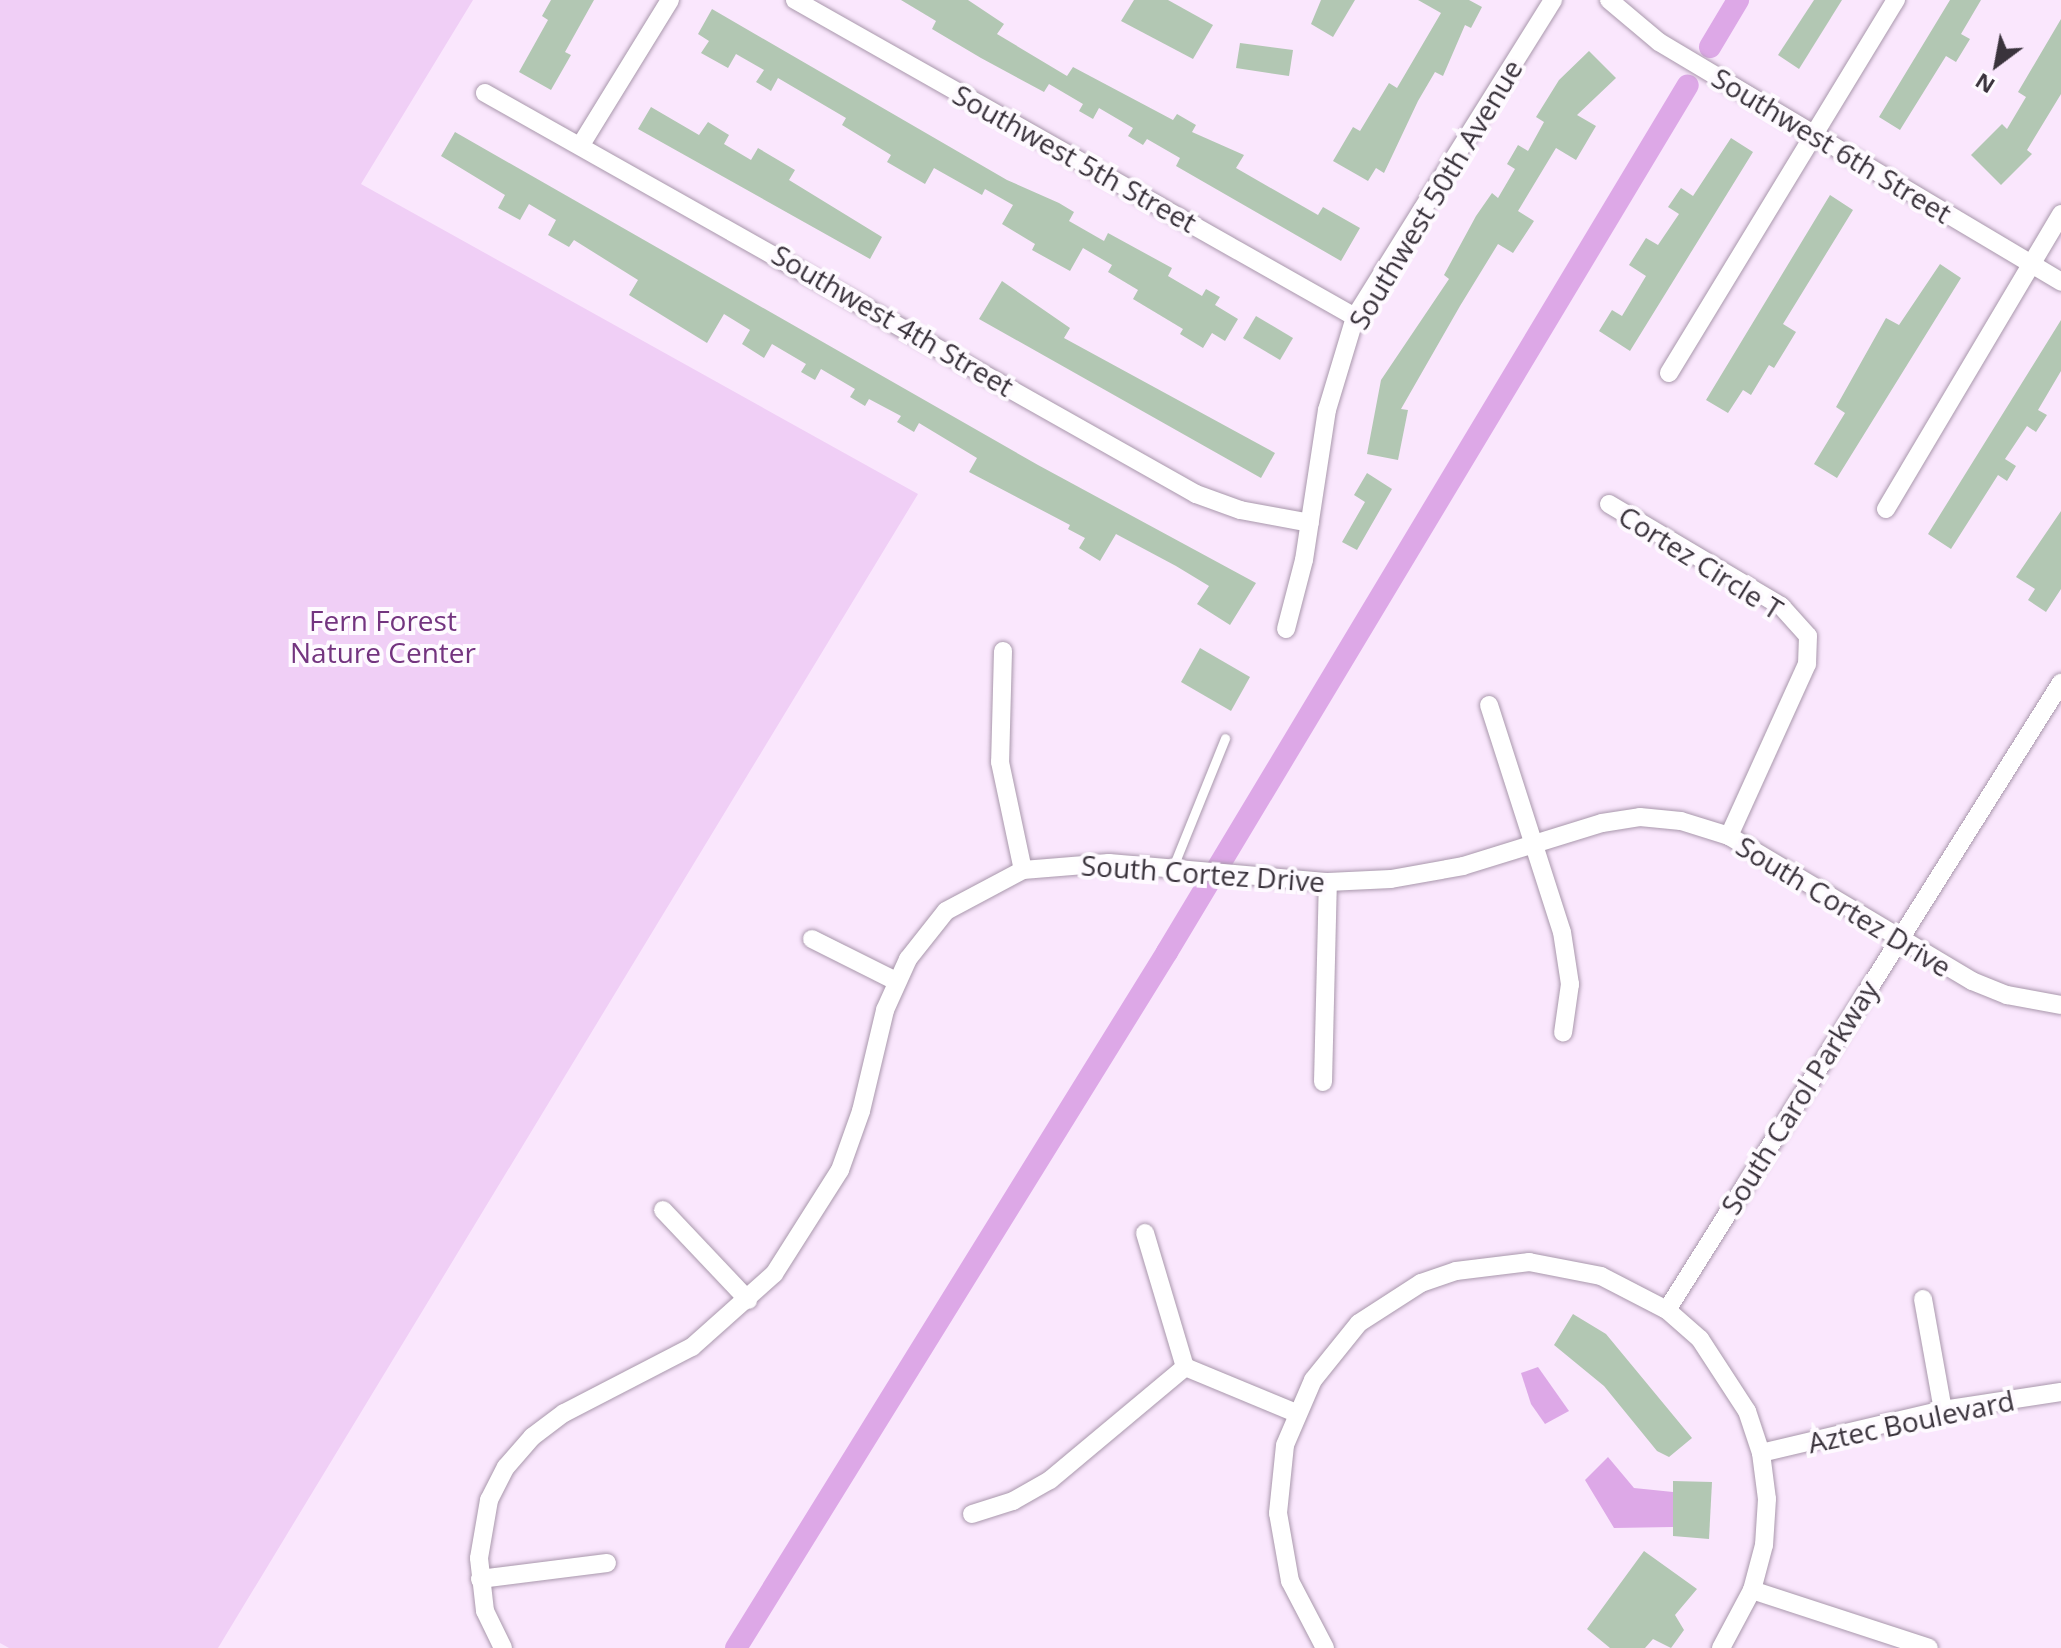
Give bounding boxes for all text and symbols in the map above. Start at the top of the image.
north arrow [1957,24,2037,104]
street label: Southwest 50th Avenue [1341,53,1529,335]
street label: Southwest 6th Street [1706,60,1958,230]
text: N [1969,67,2000,102]
street label: Southwest 5th Street [947,77,1203,239]
street label: Southwest 4th Street [766,237,1020,403]
street label: Cortez Circle T [1613,498,1789,626]
park label: Fern Forest Nature Center [290,603,476,669]
street label: South Cortez Drive [1731,829,1957,983]
street label: South Cortez Drive [1080,848,1326,898]
street label: South Carol Parkway [1713,974,1885,1220]
street label: Aztec Boulevard [1805,1383,2017,1459]

